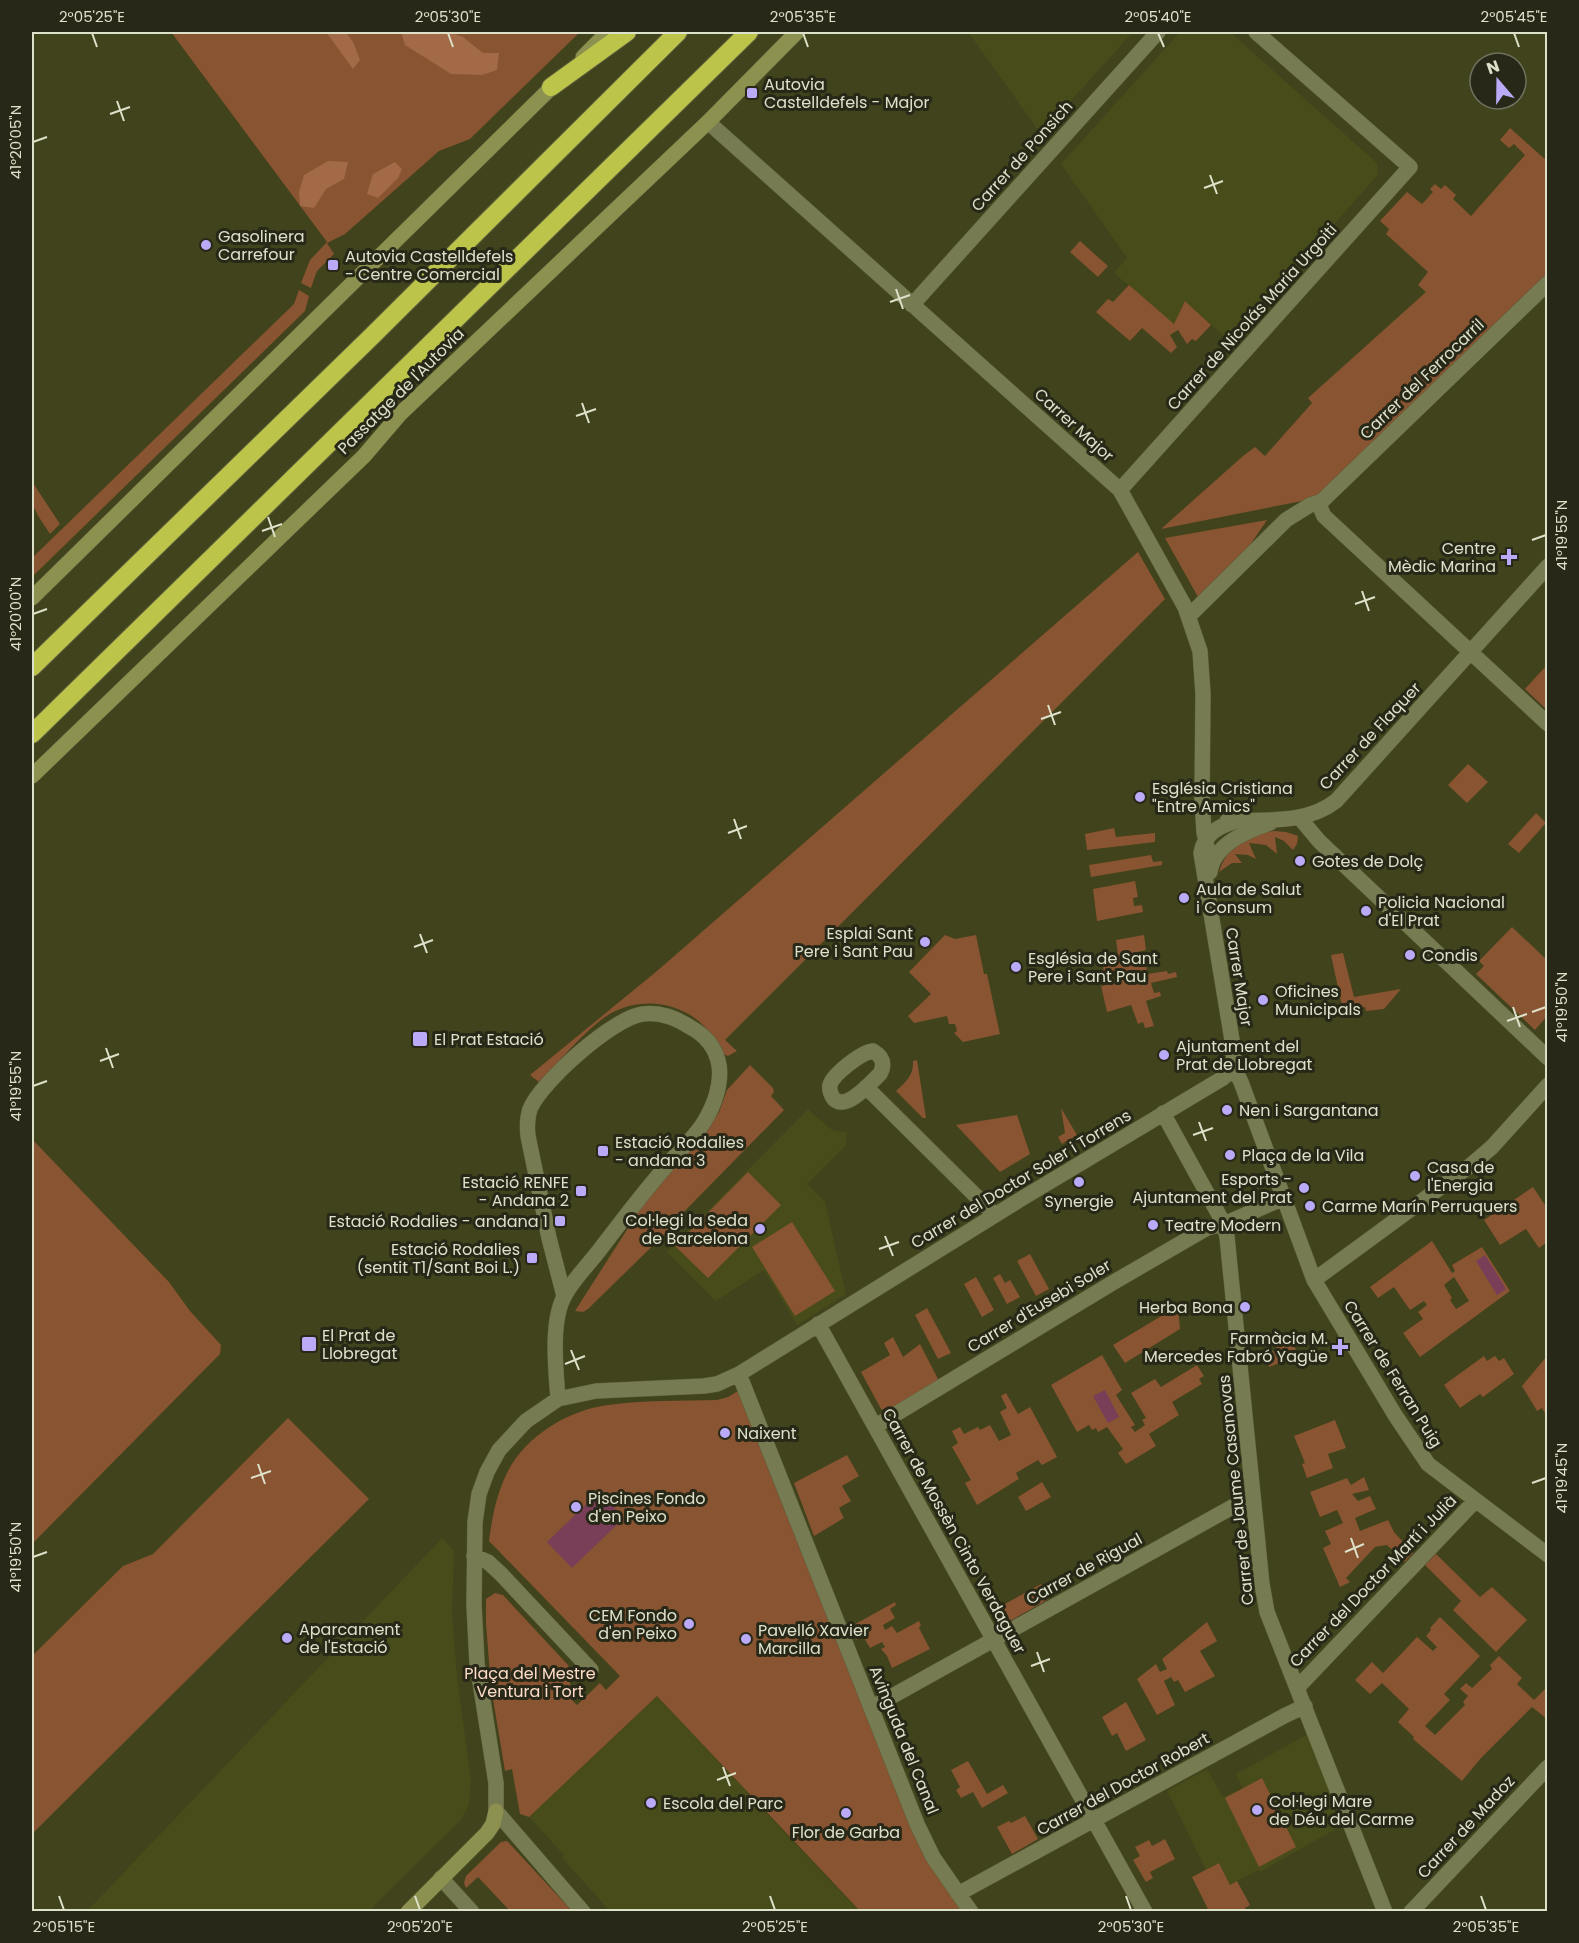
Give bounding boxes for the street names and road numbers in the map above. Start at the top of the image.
street label: Carrer de Ponsich [966,95,1078,217]
street label: Carrer de Nicolás Maria Urgoiti [1162,219,1342,415]
street label: Carrer del Ferrocarril [1355,314,1489,444]
street label: Passatge de l'Autovia [332,322,470,460]
street label: Carrer Major [1029,383,1119,467]
street label: Carrer de Flaquer [1314,677,1426,795]
street label: Carrer Major [1220,926,1258,1028]
street label: Carrer del Doctor Soler i Torrens [907,1104,1135,1254]
street label: Carrer d'Eusebi Soler [963,1254,1115,1358]
street label: Carrer de Ferran Puig [1338,1296,1448,1452]
street label: Carrer de Jaume Casanovas [1212,1374,1260,1606]
street label: Carrer de Mossèn Cinto Verdaguer [877,1404,1031,1658]
street label: Carrer del Doctor Martí i Julià [1284,1490,1462,1672]
street label: Carrer de Rigual [1022,1527,1146,1611]
street label: Avinguda del Canal [864,1662,944,1818]
street label: Carrer del Doctor Robert [1032,1727,1214,1841]
street label: Carrer de Madoz [1412,1770,1520,1884]

